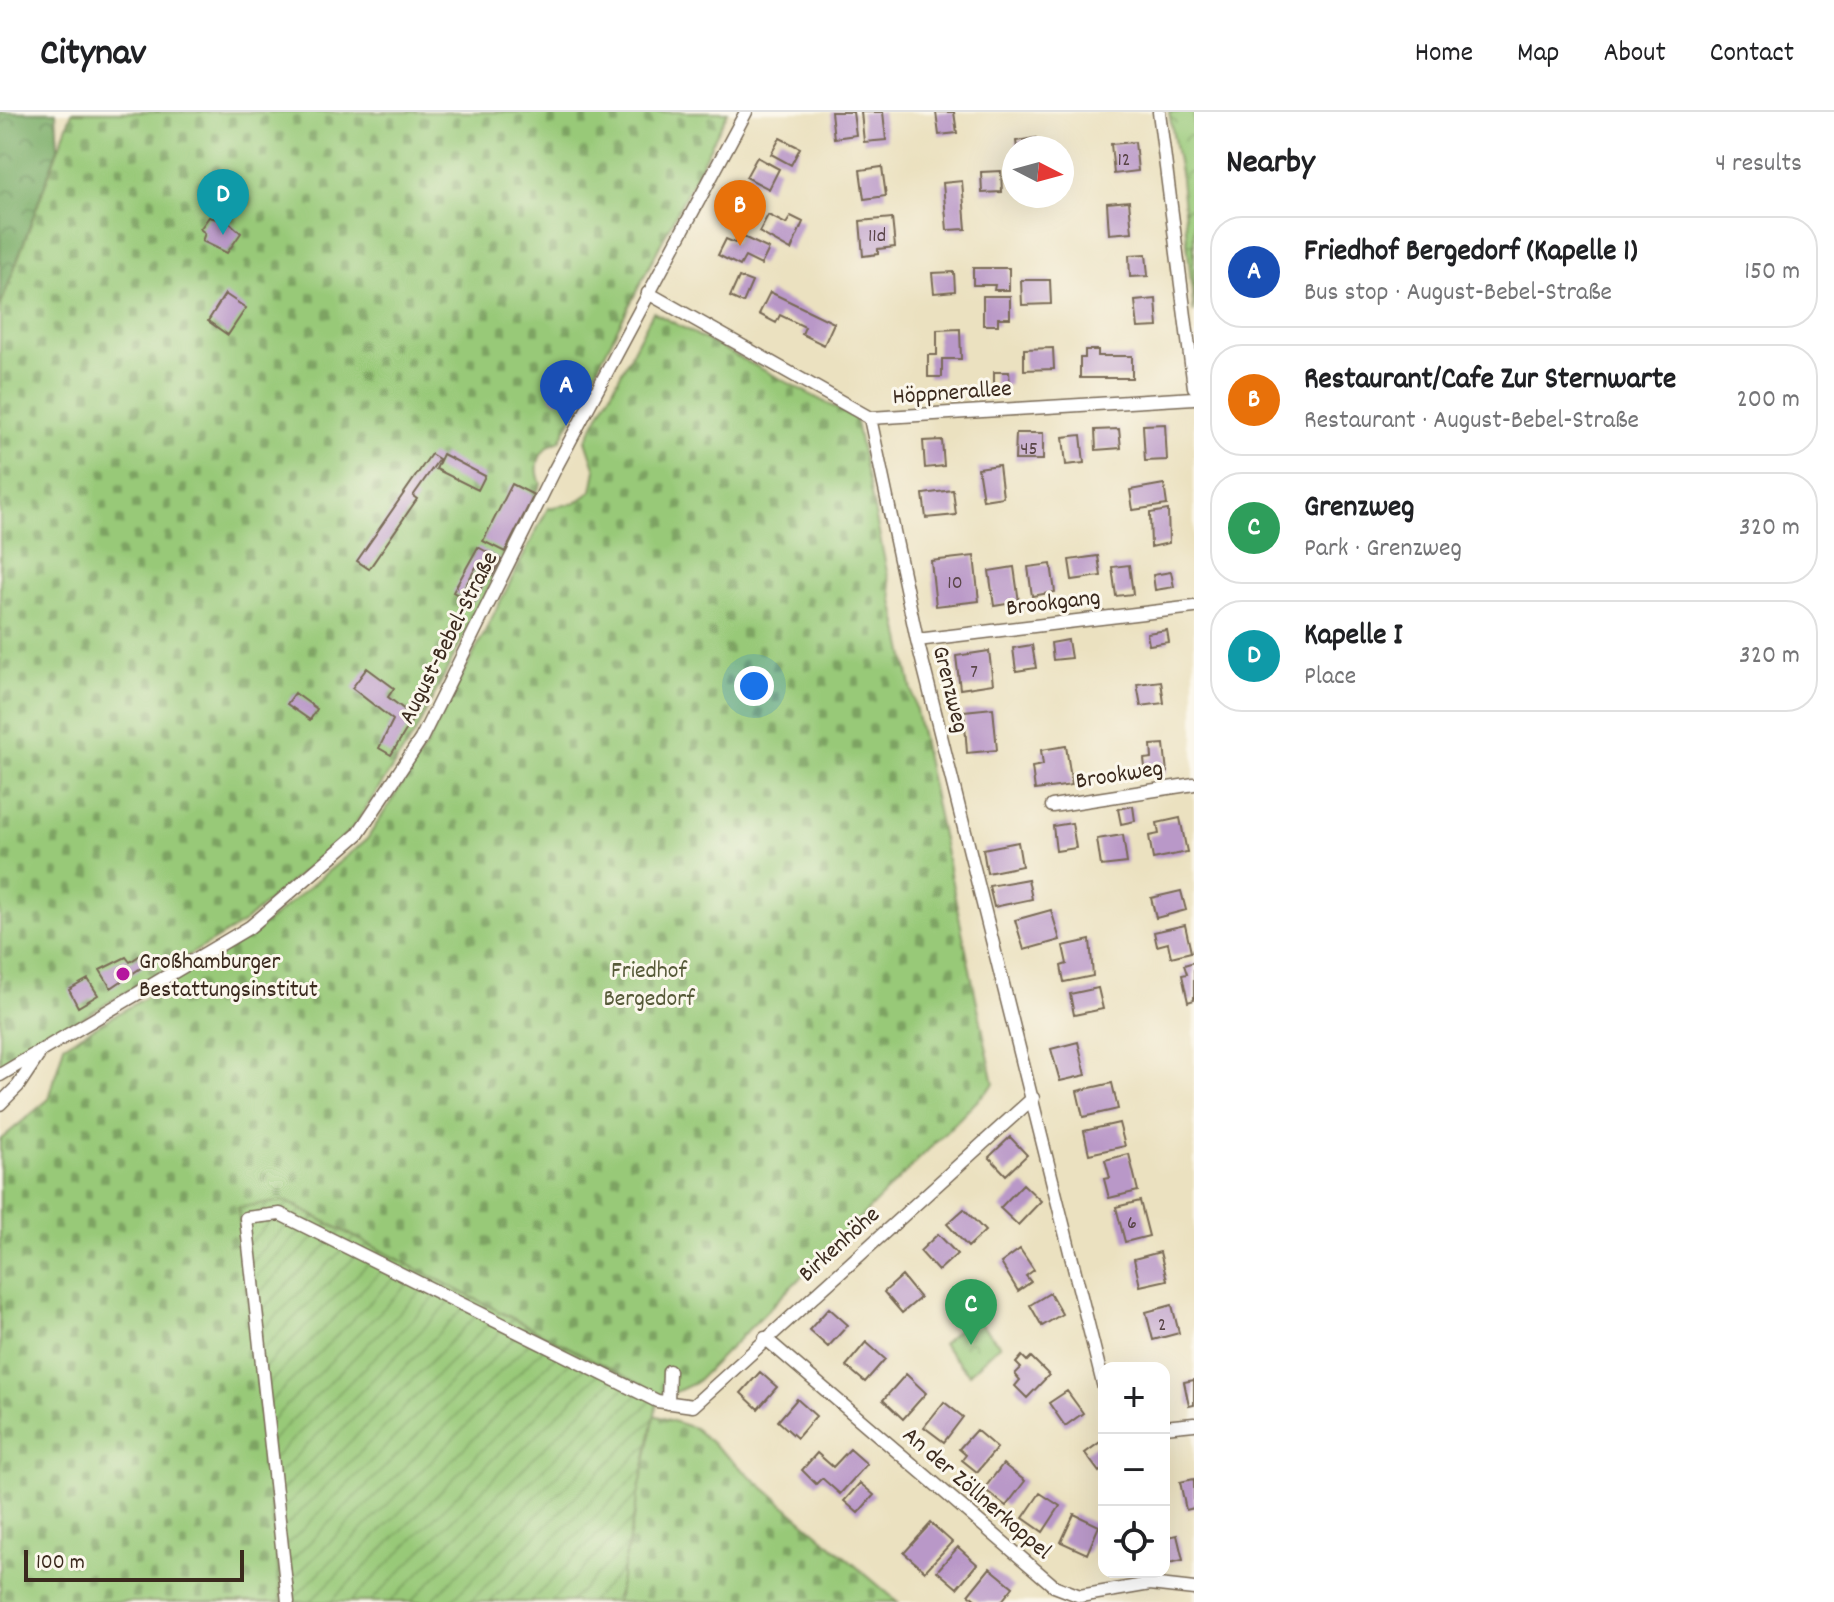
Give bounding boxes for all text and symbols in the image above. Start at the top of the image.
text: Citynav [40,28,146,83]
text: Home [1415,35,1473,75]
text: Map [1517,35,1559,75]
text: About [1603,35,1666,75]
text: Contact [1710,35,1794,75]
north arrow [1002,136,1074,208]
text: Nearby [1226,140,1315,189]
text: 4 results [1715,146,1802,183]
house number: 12 [1117,147,1131,175]
pin: D [197,169,249,235]
pin: B [714,180,766,246]
house number: 11d [868,223,886,251]
text: Friedhof Bergedorf (Kapelle 1) [1304,232,1638,275]
text: A [1247,254,1261,291]
text: 150 m [1744,254,1800,291]
text: Bus stop · August-Bebel-Straße [1304,275,1612,312]
pin: A [540,360,592,426]
text: Restaurant/Cafe Zur Sternwarte [1304,360,1676,403]
street label: Höppnerallee [891,373,1013,415]
text: B [1248,382,1260,419]
text: 200 m [1736,382,1800,419]
text: Restaurant · August-Bebel-Straße [1304,403,1639,440]
house number: 45 [1020,436,1038,464]
text: Grenzweg [1304,488,1414,531]
text: C [1248,510,1260,547]
text: 320 m [1739,510,1800,547]
text: Park · Grenzweg [1304,531,1462,568]
street label: August-Bebel-Straße [391,546,508,731]
house number: 10 [947,570,963,598]
street label: Brookgang [1004,581,1103,627]
text: Kapelle I [1304,616,1403,659]
text: D [1247,638,1261,675]
text: 320 m [1739,638,1800,675]
street label: Grenzweg [922,643,976,737]
house number: 7 [970,659,978,687]
text: Place [1304,659,1356,696]
your location [734,666,774,706]
street label: Brookweg [1073,752,1166,800]
place label: Großhamburger Bestattungsinstitut [139,946,318,1008]
park label: Friedhof Bergedorf [603,955,695,1017]
marker: Großhamburger Bestattungsinstitut [114,965,132,983]
street label: Birkenhöhe [792,1199,888,1291]
house number: 6 [1127,1210,1137,1238]
pin: C [945,1279,997,1345]
house number: 2 [1158,1312,1166,1340]
map controls [1098,1362,1170,1578]
button: + [1098,1362,1170,1434]
street label: An der Zöllnerkoppel [894,1420,1058,1569]
button: − [1098,1434,1170,1506]
button: locate [1098,1506,1170,1578]
scale bar [24,1546,244,1582]
text: 100 m [36,1548,85,1579]

